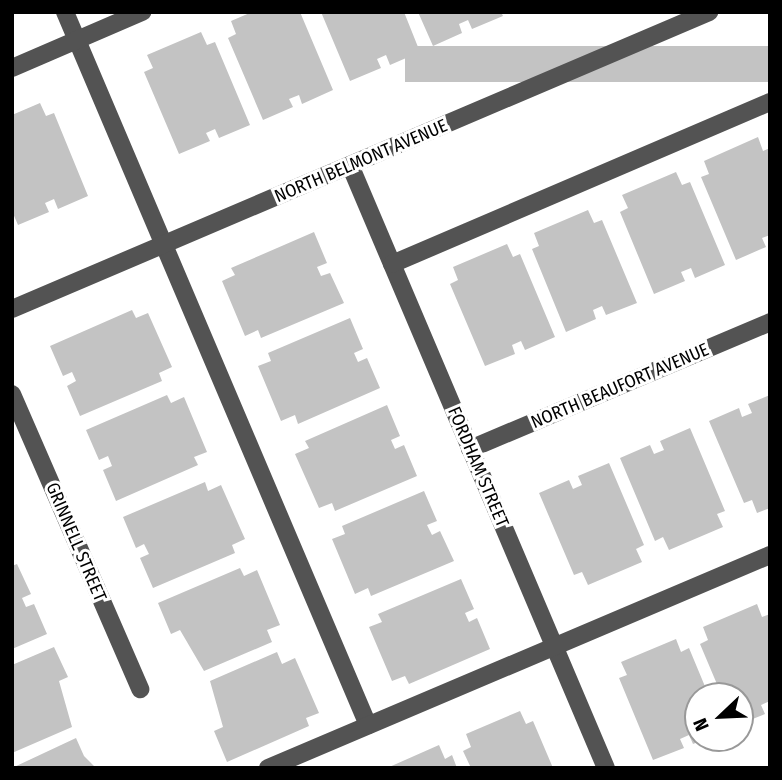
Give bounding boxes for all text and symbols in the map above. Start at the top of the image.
street label: NORTH BELMONT AVENUE [271,115,451,207]
street label: NORTH BEAUFORT AVENUE [528,339,712,433]
street label: FORDHAM STREET [443,404,513,530]
street label: GRINNELL STREET [41,479,111,605]
north arrow [684,682,754,752]
text: N [688,715,714,734]

